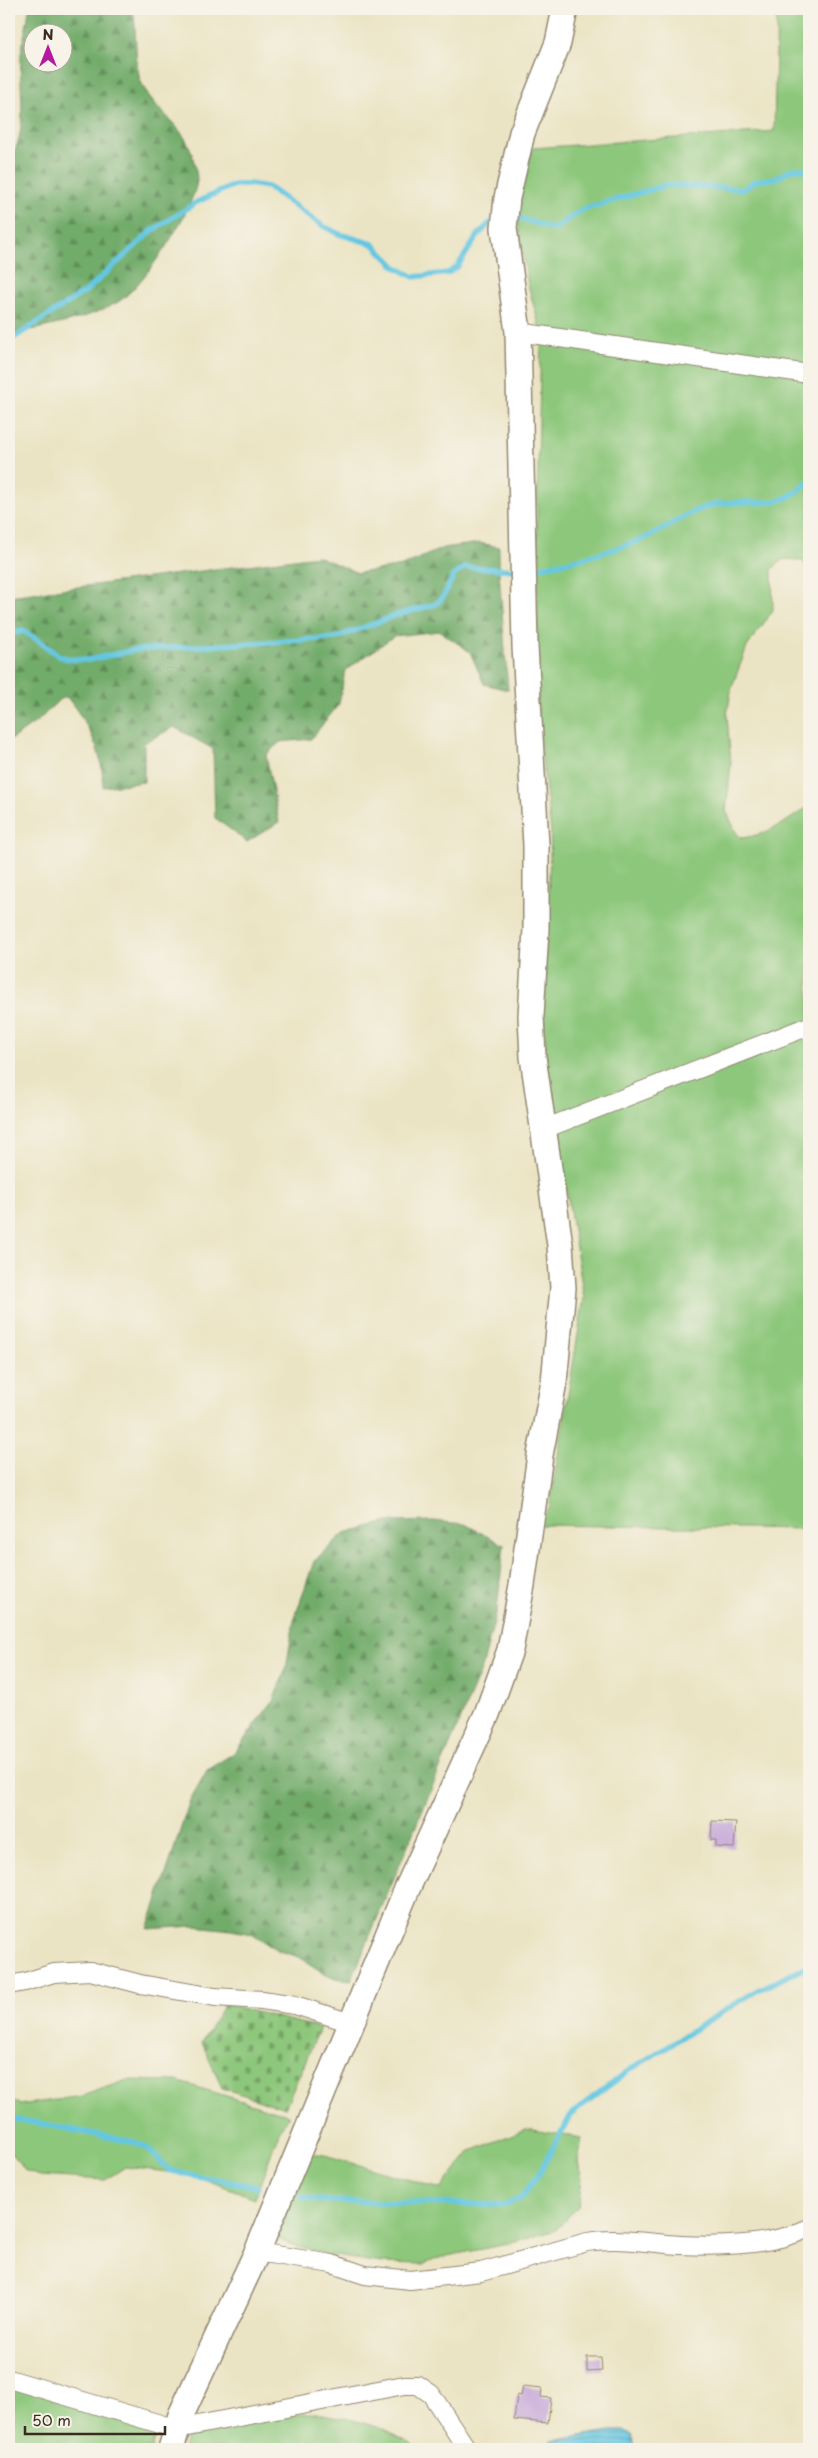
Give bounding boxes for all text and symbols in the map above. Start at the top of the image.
north arrow [22,22,72,72]
text: N [42,24,54,45]
scale bar [25,2403,165,2435]
text: 50 m [32,2408,71,2431]

